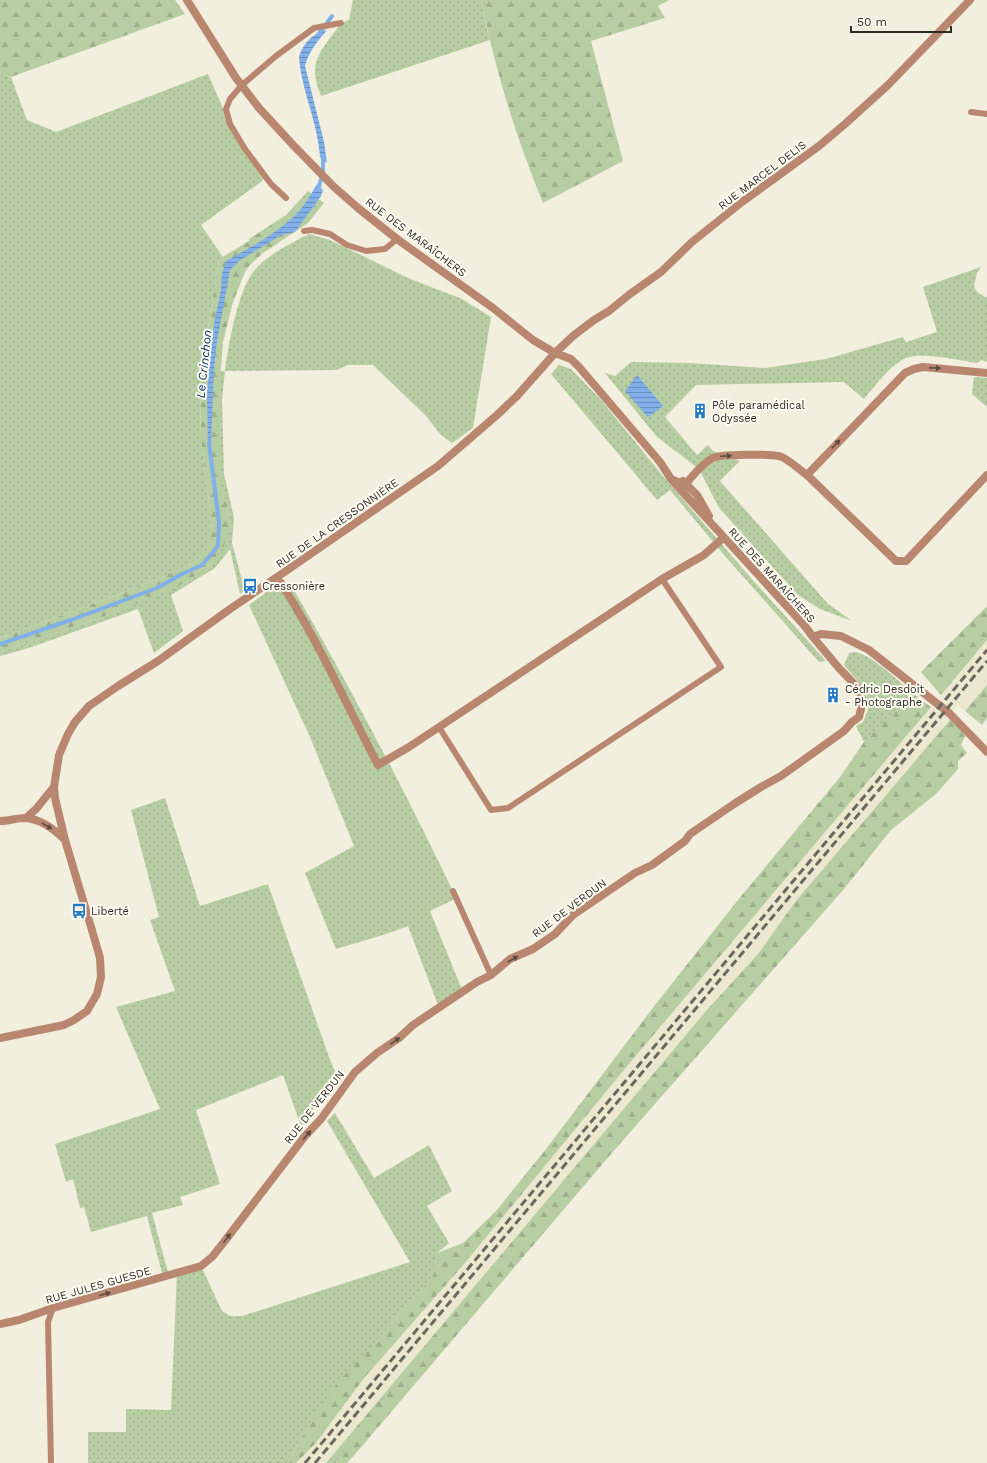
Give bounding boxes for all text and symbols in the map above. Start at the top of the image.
scale bar [851,8,951,34]
text: 50 m [857,15,887,29]
street label: RUE MARCEL DELIS [716,138,809,213]
street label: RUE DES MARAÎCHERS [363,194,469,280]
water label: Le Crinchon [193,329,215,399]
one-way arrow [929,364,941,371]
place label: Pôle paramédical Odyssée [712,399,805,425]
building icon: Pôle paramédical Odyssée [691,402,709,420]
one-way arrow [831,440,840,449]
one-way arrow [720,452,732,459]
street label: RUE DE LA CRESSONNIÈRE [273,475,401,571]
street label: RUE DES MARAÎCHERS [726,525,818,625]
bus stop icon: Cressonière [241,577,259,595]
place label: Cressonière [262,580,325,593]
place label: Cédric Desdoit - Photographe [845,683,925,709]
building icon: Cédric Desdoit - Photographe [824,686,842,704]
one-way arrow [41,822,53,829]
street label: RUE DE VERDUN [530,876,609,941]
bus stop icon: Liberté [70,902,88,920]
place label: Liberté [91,905,129,918]
one-way arrow [507,955,519,962]
one-way arrow [390,1037,400,1045]
street label: RUE DE VERDUN [282,1068,347,1147]
one-way arrow [302,1129,311,1140]
one-way arrow [223,1232,232,1243]
street label: RUE JULES GUESDE [44,1264,152,1307]
one-way arrow [99,1291,111,1297]

